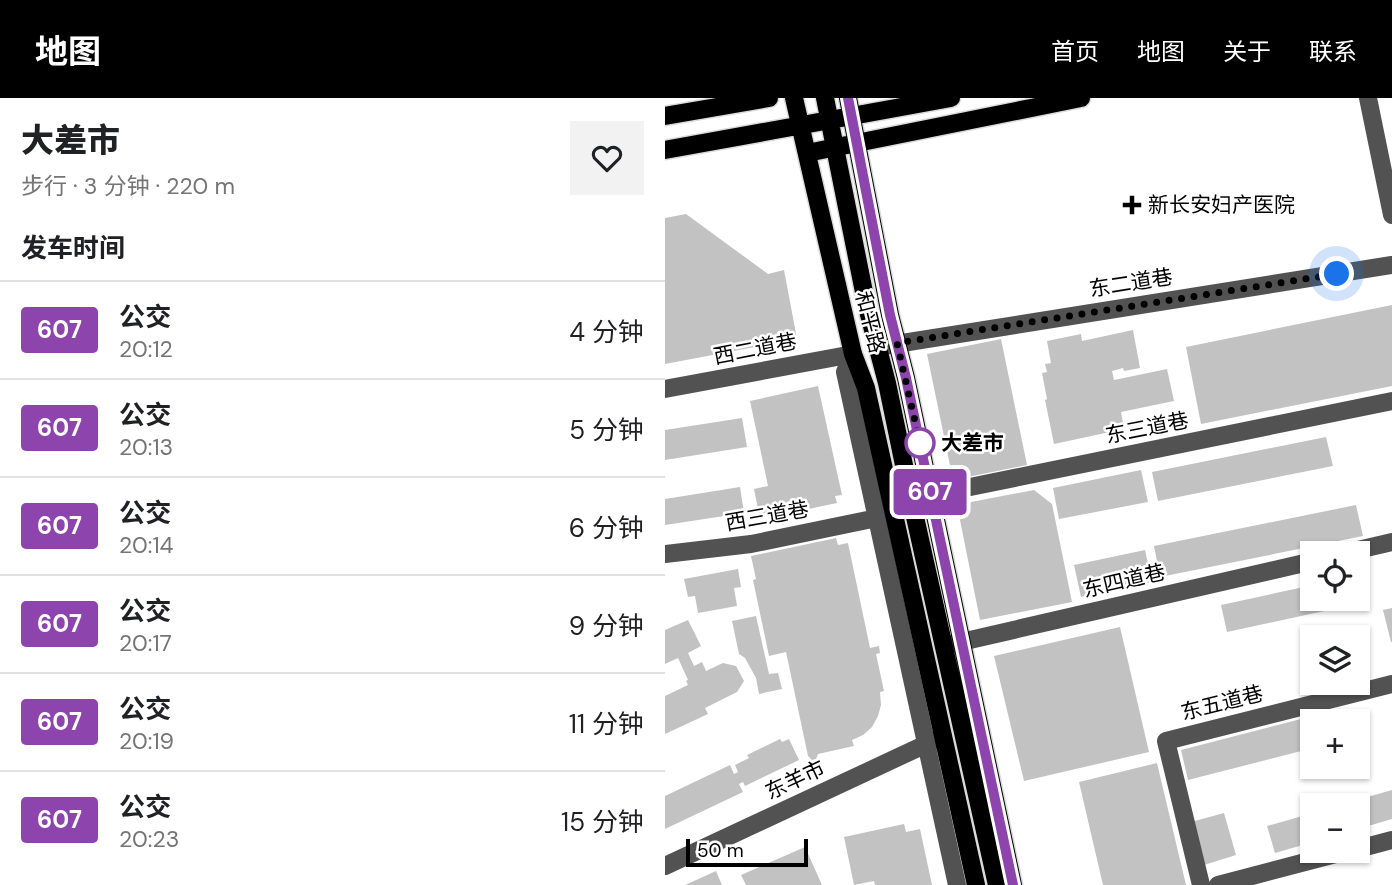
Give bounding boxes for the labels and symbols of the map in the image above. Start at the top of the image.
place label: 新长安妇产医院 [1148,191,1295,219]
marker: 新长安妇产医院 [1122,195,1142,215]
your location [1319,256,1354,291]
street label: 东二道巷 [1087,263,1175,303]
street label: 和平路 [849,288,891,356]
street label: 西二道巷 [711,327,799,371]
street label: 东三道巷 [1103,406,1191,450]
marker: 大差市 [905,428,935,458]
place label: 大差市 [941,429,1004,457]
line badge: 607 [890,469,970,515]
street label: 西三道巷 [723,495,811,537]
street label: 东四道巷 [1080,558,1168,604]
street label: 东五道巷 [1178,679,1266,727]
street label: 东羊市 [761,754,829,806]
scale bar [686,836,809,868]

